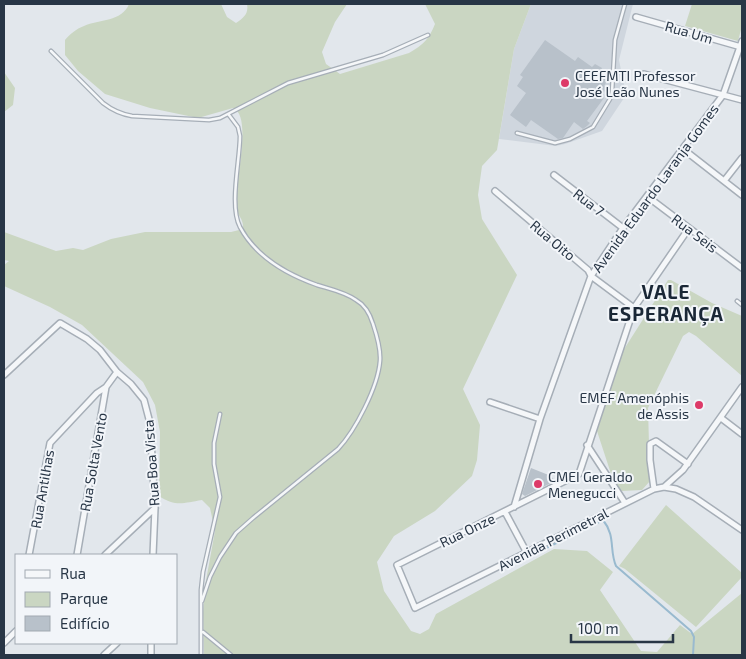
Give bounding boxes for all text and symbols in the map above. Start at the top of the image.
street label: Rua Um [663,17,715,47]
place label: CEEFMTI Professor José Leão Nunes [575,67,696,100]
marker: CEEFMTI Professor José Leão Nunes [559,77,571,89]
street label: Avenida Eduardo Laranja Gomes [588,100,722,276]
street label: Rua 7 [570,185,608,219]
street label: Rua Seis [669,210,721,256]
street label: Rua Oito [527,216,579,264]
district label: VALE ESPERANÇA [608,280,724,326]
place label: EMEF Amenóphis de Assis [580,389,689,422]
marker: EMEF Amenóphis de Assis [693,399,705,411]
street label: Rua Solta Vento [76,411,110,513]
street label: Rua Boa Vista [139,419,163,507]
street label: Rua Antilhas [27,448,57,530]
place label: CMEI Geraldo Menegucci [548,468,633,501]
marker: CMEI Geraldo Menegucci [532,478,544,490]
street label: Avenida Perimetral [495,504,612,574]
street label: Rua Onze [436,509,498,551]
legend [15,554,178,644]
text: Rua [60,564,86,582]
text: Parque [60,589,108,607]
scale bar [571,612,674,644]
text: Edifício [60,614,110,632]
text: 100 m [578,619,619,637]

